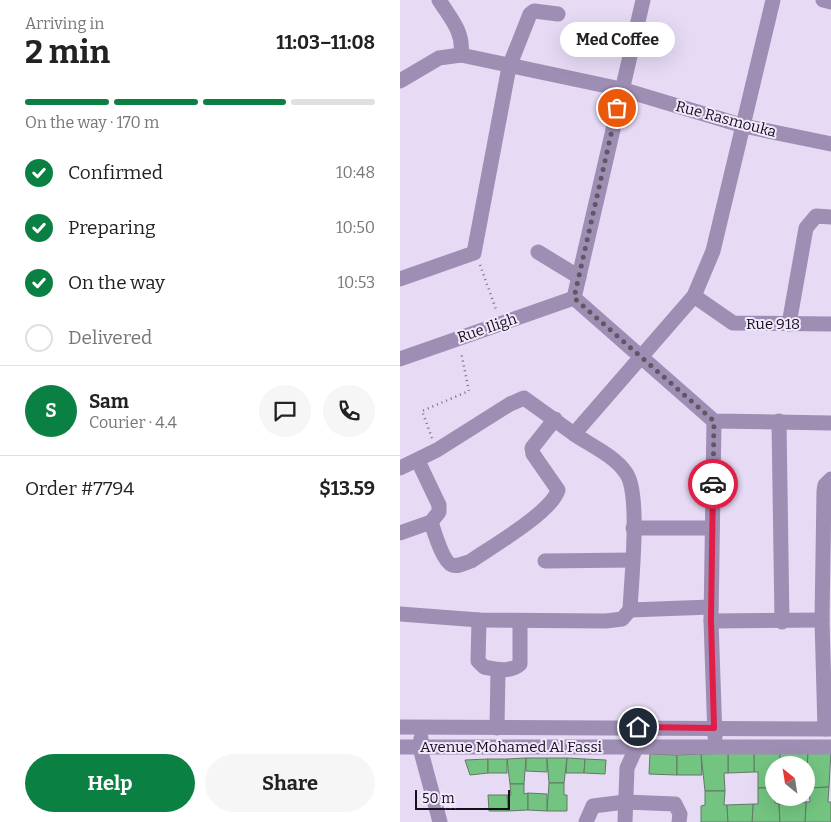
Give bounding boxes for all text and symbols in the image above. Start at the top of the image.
text: Arriving in [25,14,104,33]
callout: Med Coffee [560,23,674,58]
text: Med Coffee [576,30,659,49]
text: 11:03–11:08 [276,31,375,54]
text: 2 min [25,33,110,71]
pin [596,87,638,129]
icon: bag [603,94,631,122]
street label: Rue Rasmouka [674,97,778,141]
text: On the way · 170 m [25,113,159,132]
icon: check [25,159,53,187]
text: Confirmed [68,161,163,184]
text: 10:48 [336,163,375,182]
icon: check [25,214,53,242]
text: Preparing [68,216,156,239]
text: 10:50 [336,218,375,237]
icon: check [25,269,53,297]
text: On the way [68,271,165,294]
text: 10:53 [338,273,375,292]
street label: Rue Iligh [455,309,520,347]
street label: Rue 918 [746,315,800,333]
text: Delivered [68,326,152,349]
button: chat [259,385,311,437]
button: phone [323,385,375,437]
text: Sam [89,390,129,413]
text: S [45,399,57,422]
text: Courier · 4.4 [89,413,177,432]
courier [688,459,738,509]
icon: car [699,470,727,498]
text: Order #7794 [25,477,134,500]
text: $13.59 [319,477,375,500]
pin [617,706,659,748]
icon: home [624,713,652,741]
street label: Avenue Mohamed Al Fassi [420,738,603,756]
button: Help [25,754,195,812]
button: Share [205,754,375,812]
north arrow [765,756,815,806]
map controls [765,756,815,806]
scale bar [415,787,510,810]
text: 50 m [422,790,455,807]

